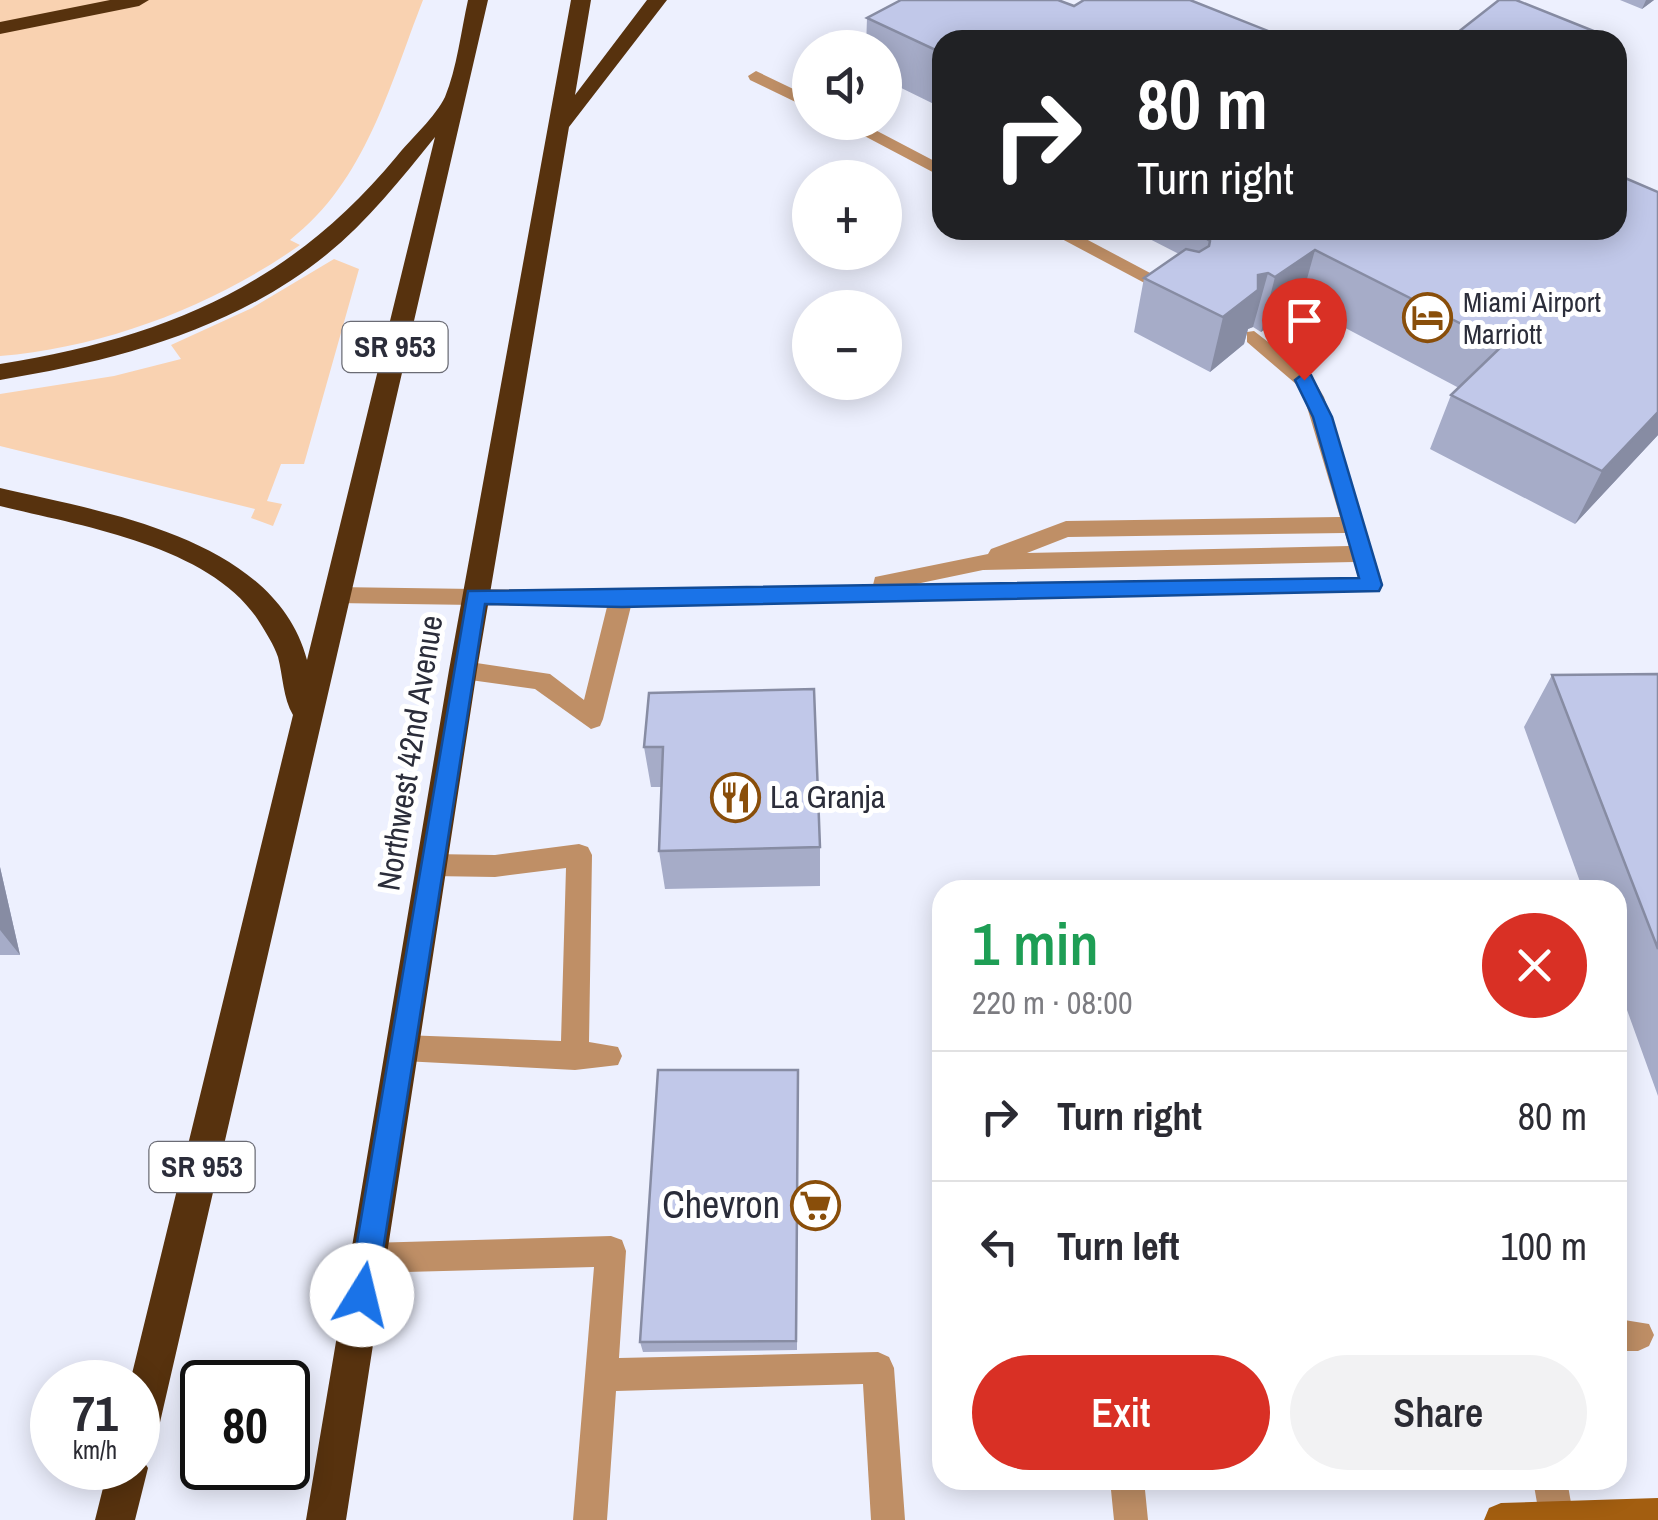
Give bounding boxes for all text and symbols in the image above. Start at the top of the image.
map controls [792,30,902,400]
button: sound [792,30,902,140]
text: 80 m [1137,57,1268,151]
icon: right [972,70,1102,200]
text: Turn right [1137,147,1294,208]
button: + [792,160,902,270]
pin [1262,278,1347,381]
place label: Miami Airport Marriott [1463,283,1601,353]
button: − [792,290,902,400]
hotel icon: Miami Airport Marriott [1402,292,1454,344]
icon: arrive [1277,293,1332,348]
road number: SR 953 [342,322,448,372]
street label: Northwest 42nd Avenue [367,612,453,894]
restaurant icon: La Granja [709,771,761,823]
place label: La Granja [770,775,886,818]
text: 1 min [972,903,1099,984]
button: close [1482,913,1587,1018]
text: 220 m · 08:00 [972,981,1132,1024]
icon: right [972,1089,1027,1144]
text: Turn right [1057,1091,1202,1142]
text: 80 m [1518,1091,1587,1142]
road number: SR 953 [150,1142,254,1192]
place label: Chevron [662,1179,780,1230]
supermarket icon: Chevron [789,1179,841,1231]
icon: left [972,1219,1027,1274]
text: Turn left [1057,1221,1179,1272]
text: 100 m [1500,1221,1587,1272]
position arrow [310,1243,414,1347]
button: Exit [972,1355,1270,1470]
button: Share [1290,1355,1587,1470]
speed limit sign: 80 [180,1360,310,1490]
text: 71 [72,1379,118,1447]
text: km/h [73,1433,117,1467]

